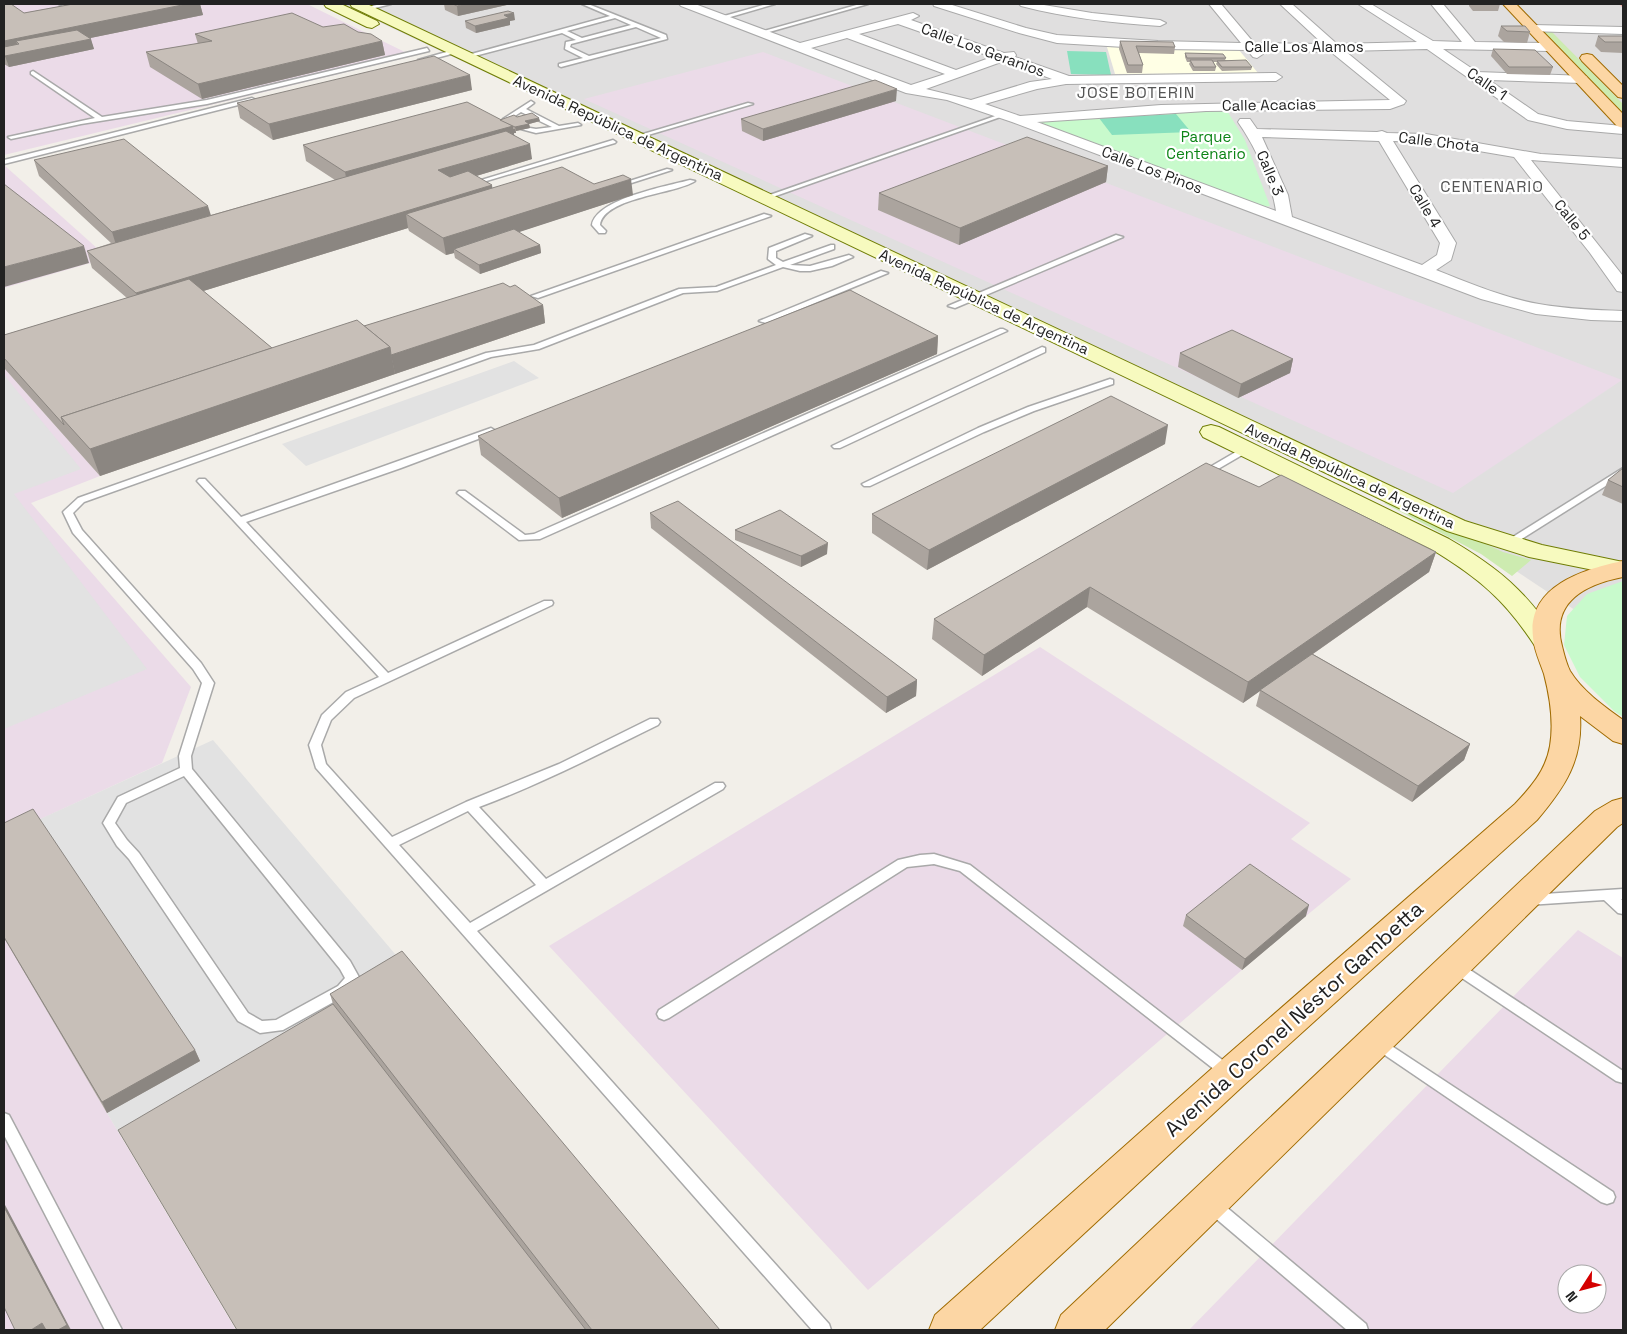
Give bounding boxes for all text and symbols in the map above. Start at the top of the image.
street label: Calle Los Geranios [919,18,1048,81]
street label: Calle Los Alamos [1244,37,1364,56]
street label: Calle 1 [1464,63,1511,104]
street label: Avenida República de Argentina [510,70,727,185]
district label: JOSE BOTERIN [1077,82,1195,103]
street label: Calle Acacias [1222,94,1316,115]
park label: Parque Centenario [1166,127,1246,163]
street label: Calle Chota [1397,127,1481,156]
street label: Calle Los Pinos [1099,142,1205,198]
street label: Calle 3 [1252,147,1288,198]
district label: CENTENARIO [1440,176,1544,197]
street label: Calle 4 [1405,180,1446,231]
street label: Calle 5 [1550,195,1595,244]
street label: Avenida República de Argentina [876,244,1093,359]
street label: Avenida República de Argentina [1242,418,1459,533]
street label: Avenida Coronel Néstor Gambetta [1159,895,1429,1142]
north arrow [1557,1264,1607,1314]
text: N [1561,1288,1582,1306]

